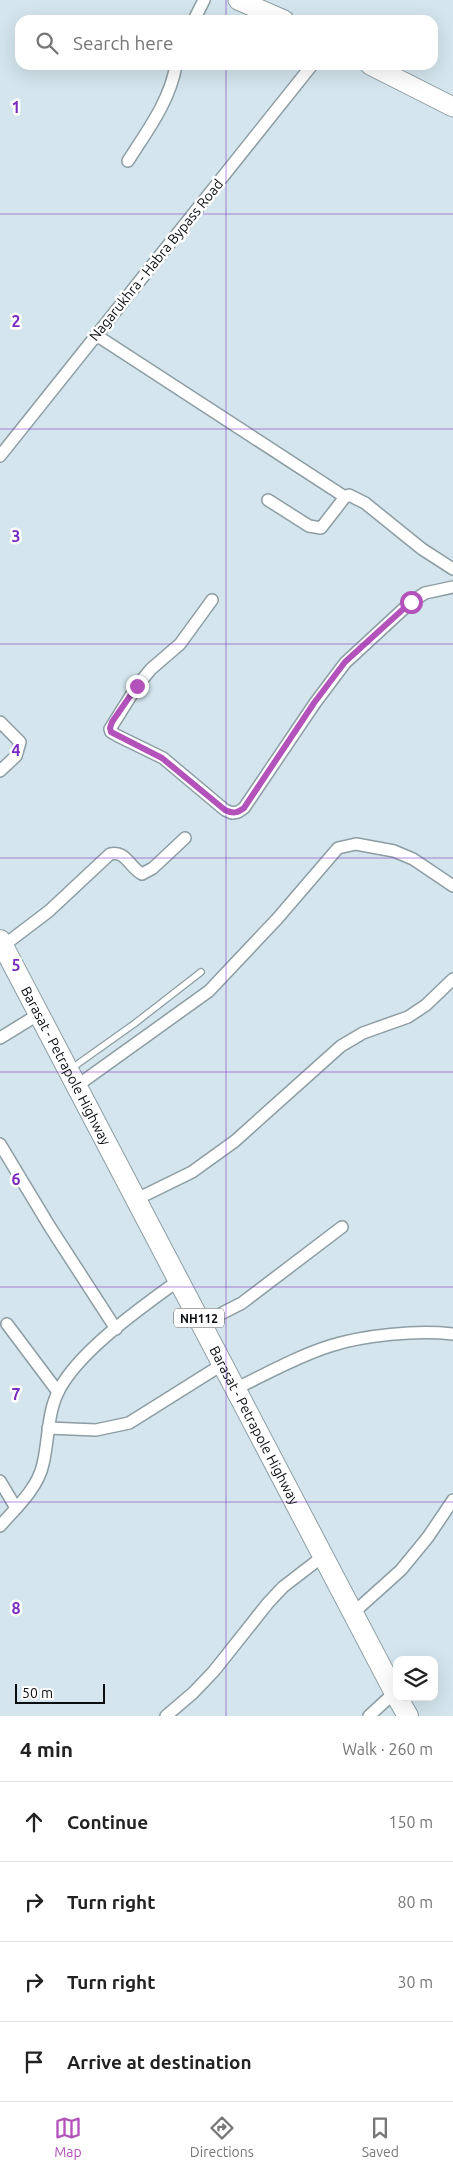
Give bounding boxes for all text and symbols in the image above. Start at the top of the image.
search box [15,15,438,70]
icon: search [33,29,61,57]
text: Search here [73,32,173,54]
text: 1 [11,98,21,116]
street label: Nagarukhra - Habra Bypass Road [86,176,226,344]
text: 2 [11,312,21,330]
text: 3 [11,527,21,545]
route start [400,591,423,614]
route end [126,675,149,698]
text: 4 [11,741,21,759]
text: 5 [11,956,21,974]
street label: Barasat - Petrapole Highway [18,984,114,1148]
text: 6 [11,1170,21,1188]
road number: NH112 [174,1309,224,1328]
street label: Barasat - Petrapole Highway [206,1343,303,1508]
text: 7 [11,1385,21,1403]
text: 8 [11,1599,21,1617]
map controls [393,1656,438,1701]
button: layers [393,1656,438,1701]
scale bar [15,1681,105,1704]
text: 50 m [22,1685,53,1701]
text: 4 min [20,1737,73,1761]
text: Walk · 260 m [342,1740,433,1758]
icon: ahead [20,1808,48,1836]
text: Continue [67,1811,148,1833]
text: 150 m [388,1813,433,1831]
icon: right [20,1888,48,1916]
text: Turn right [67,1891,155,1913]
text: 80 m [397,1893,433,1911]
icon: right [20,1968,48,1996]
text: Turn right [67,1971,155,1993]
text: 30 m [397,1973,433,1991]
icon: arrive [20,2048,48,2076]
text: Arrive at destination [67,2051,252,2073]
tab: Map [54,2114,82,2160]
tab: Directions [190,2114,254,2160]
tab: Saved [362,2114,399,2160]

